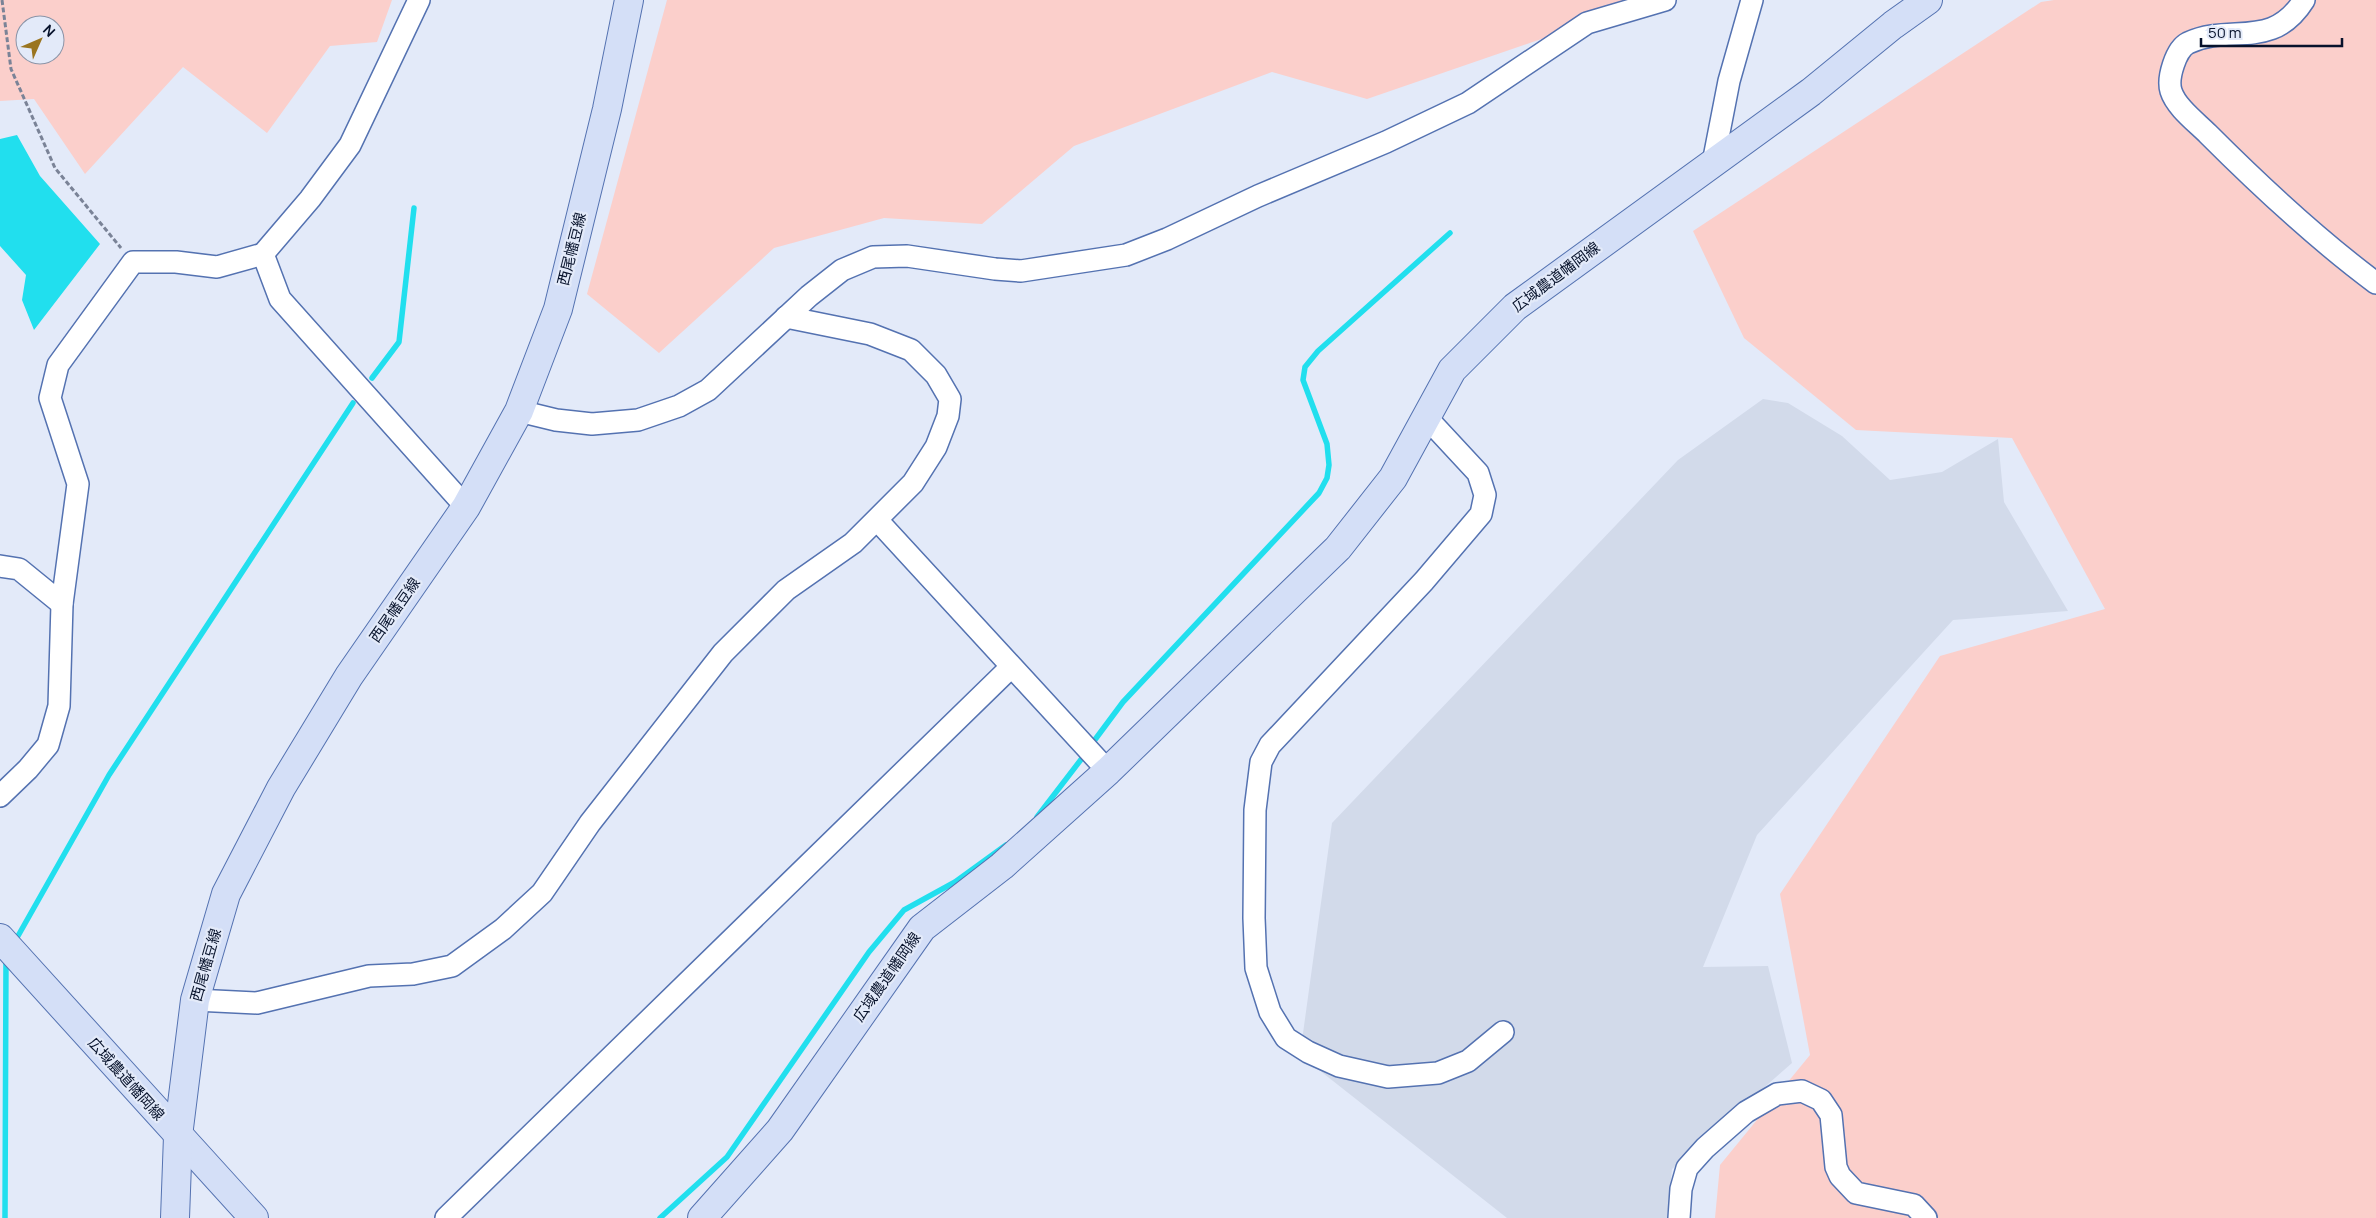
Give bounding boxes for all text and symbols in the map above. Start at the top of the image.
north arrow [15,15,65,65]
scale bar [2201,15,2342,47]
text: N [39,20,60,41]
text: 50 m [2208,22,2242,43]
street label: 西尾幡豆線 [552,210,591,288]
street label: 広域農道幡岡線 [1507,237,1604,317]
street label: 西尾幡豆線 [364,573,425,646]
street label: 西尾幡豆線 [185,926,226,1004]
street label: 広域農道幡岡線 [848,928,925,1026]
street label: 広域農道幡岡線 [83,1033,169,1125]

